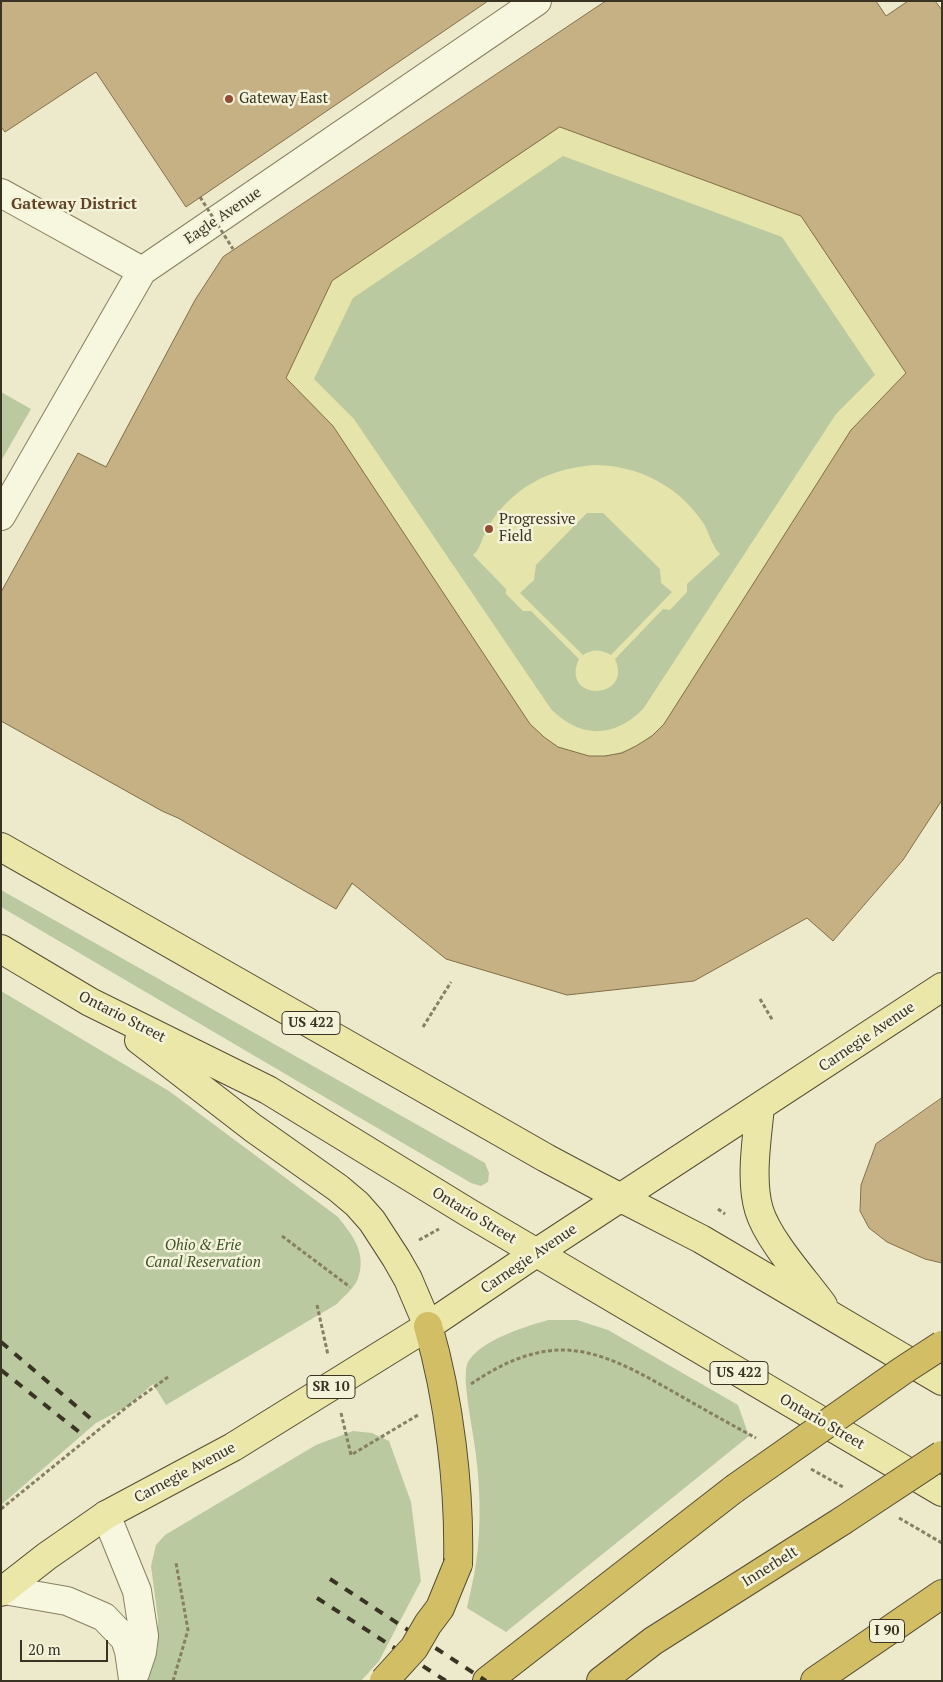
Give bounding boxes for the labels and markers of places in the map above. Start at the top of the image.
place label: Gateway East [239,90,328,108]
marker: Gateway East [223,93,235,105]
place label: Progressive Field [499,511,576,546]
marker: Progressive Field [483,523,495,535]

